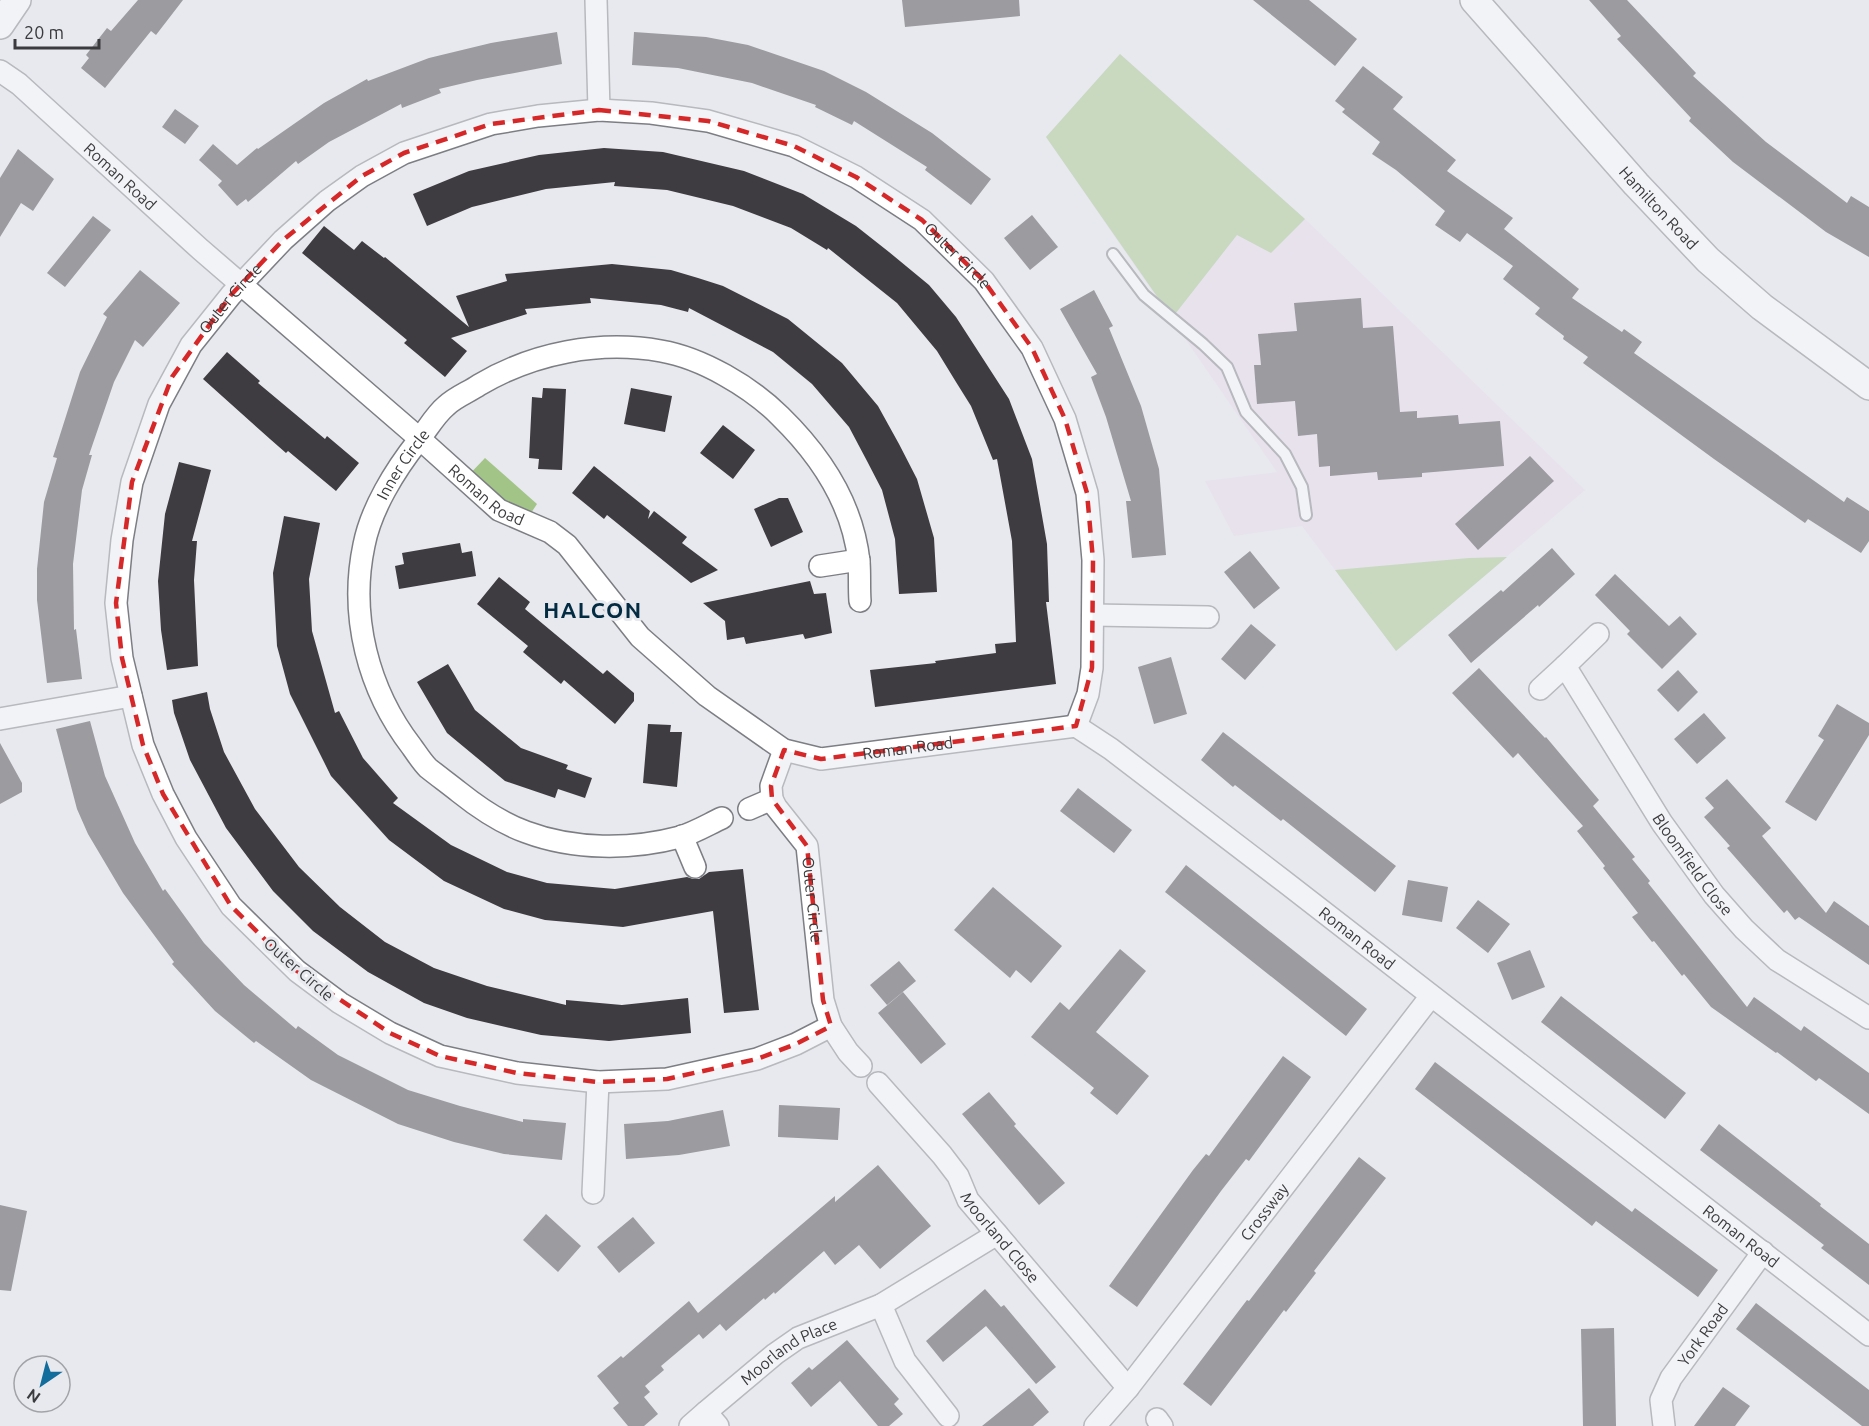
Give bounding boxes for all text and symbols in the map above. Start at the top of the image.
scale bar [15,12,99,50]
text: 20 m [24,22,64,42]
street label: Roman Road [81,139,160,214]
street label: Hamilton Road [1616,163,1702,253]
street label: Outer Circle [921,219,995,292]
street label: Outer Circle [195,260,265,337]
street label: Inner Circle [373,426,433,503]
street label: Roman Road [445,460,527,529]
district label: HALCON [543,597,643,622]
street label: Roman Road [861,733,954,763]
street label: Bloomfield Close [1649,810,1736,919]
street label: Outer Circle [799,856,826,944]
street label: Roman Road [1316,903,1399,973]
street label: Outer Circle [260,934,338,1004]
street label: Crossway [1236,1179,1292,1244]
street label: Moorland Close [957,1190,1043,1286]
street label: Roman Road [1700,1201,1783,1271]
street label: York Road [1674,1300,1731,1369]
street label: Moorland Place [737,1314,840,1388]
north arrow [12,1354,72,1414]
text: N [23,1385,43,1407]

